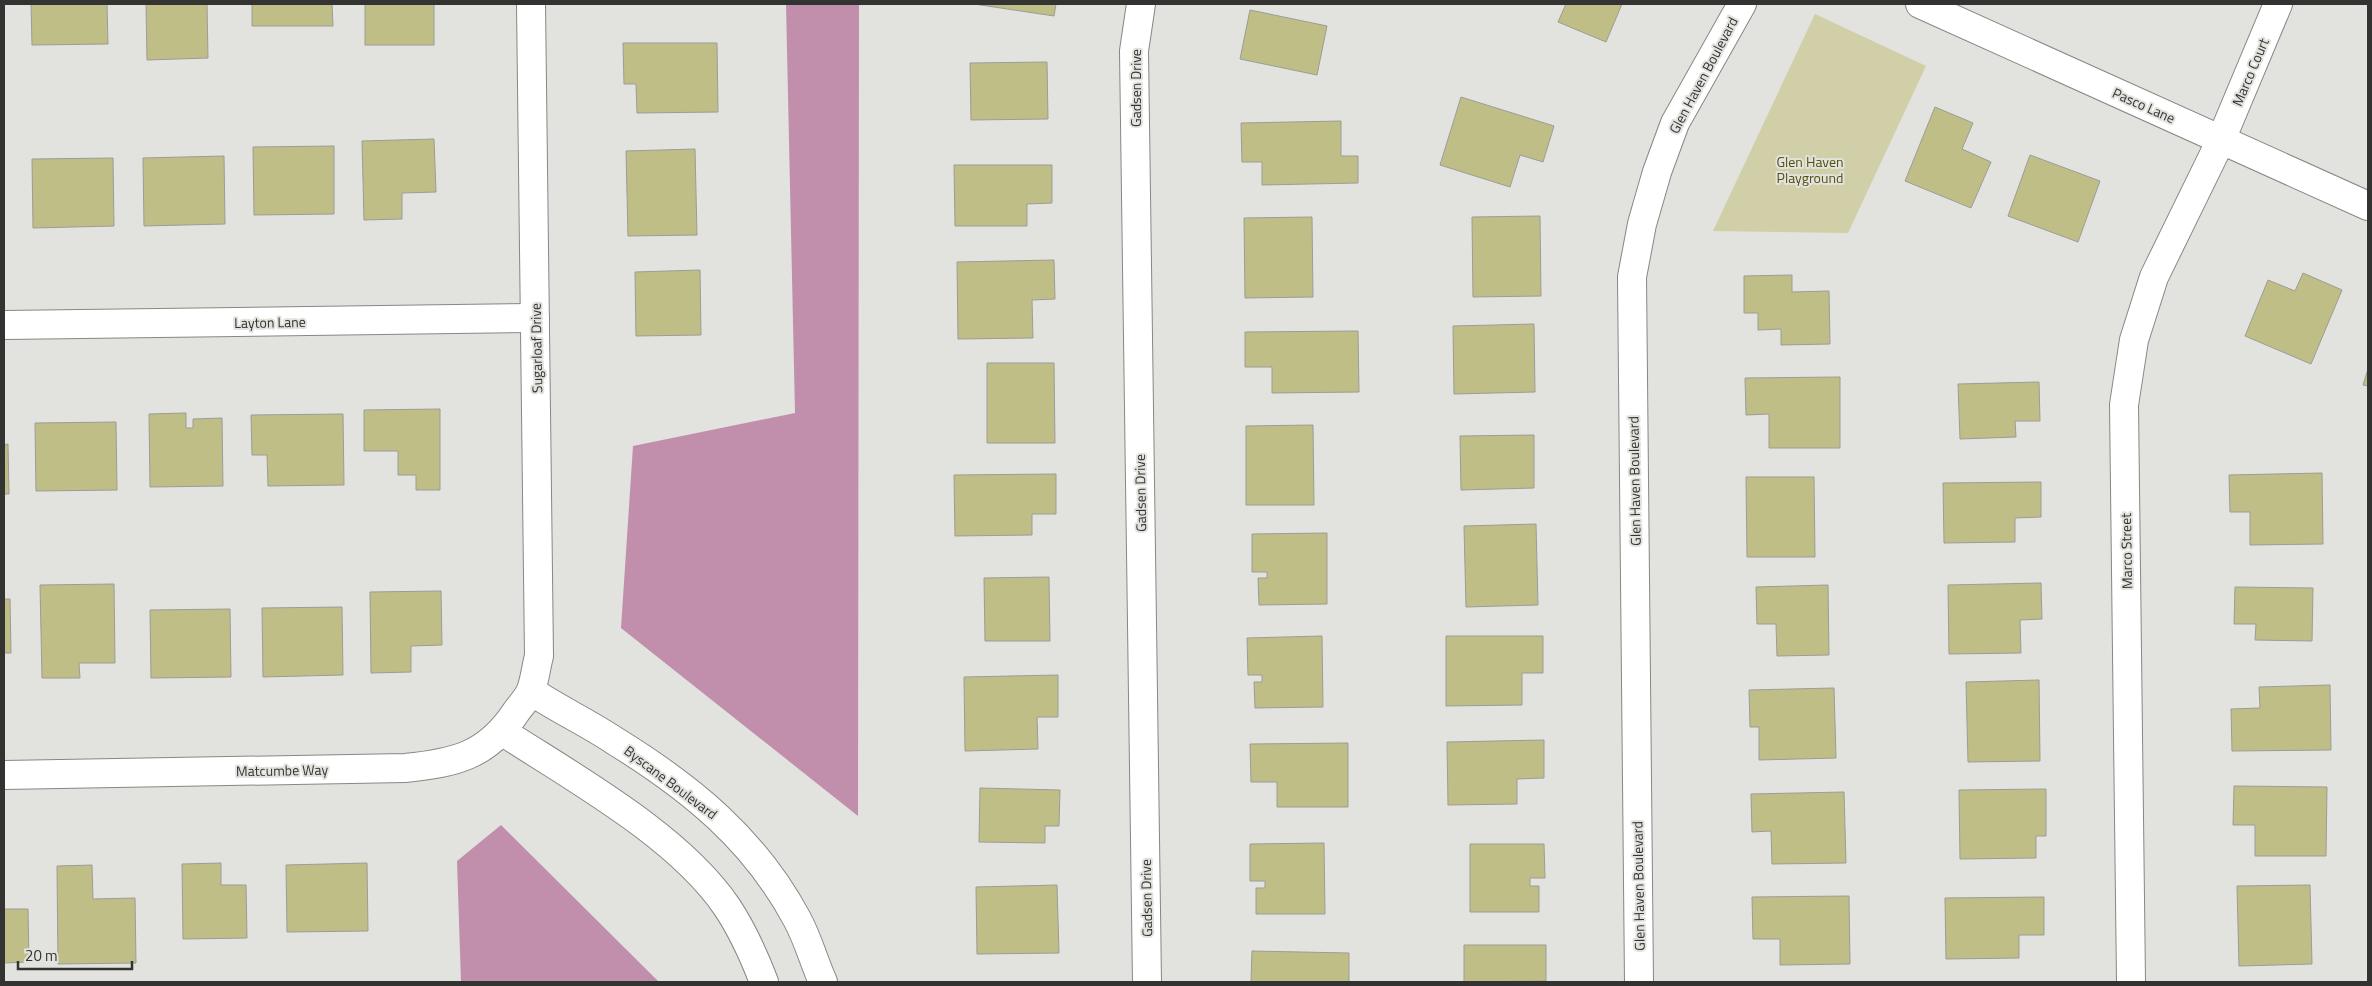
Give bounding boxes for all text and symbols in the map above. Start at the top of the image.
street label: Glen Haven Boulevard [1663,13,1743,137]
street label: Marco Court [2226,35,2274,109]
street label: Gadsen Drive [1125,49,1146,127]
street label: Pasco Lane [2109,82,2179,128]
park label: Glen Haven Playground [1776,151,1844,188]
street label: Sugarloaf Drive [525,303,547,393]
street label: Layton Lane [234,311,306,333]
street label: Glen Haven Boulevard [1622,416,1646,546]
street label: Gadsen Drive [1129,454,1151,532]
street label: Marco Street [2115,513,2137,589]
street label: Byscane Boulevard [620,740,722,824]
street label: Matcumbe Way [236,759,329,781]
street label: Glen Haven Boulevard [1626,821,1650,951]
street label: Gadsen Drive [1135,859,1157,937]
scale bar [18,938,131,970]
text: 20 m [25,944,58,967]

